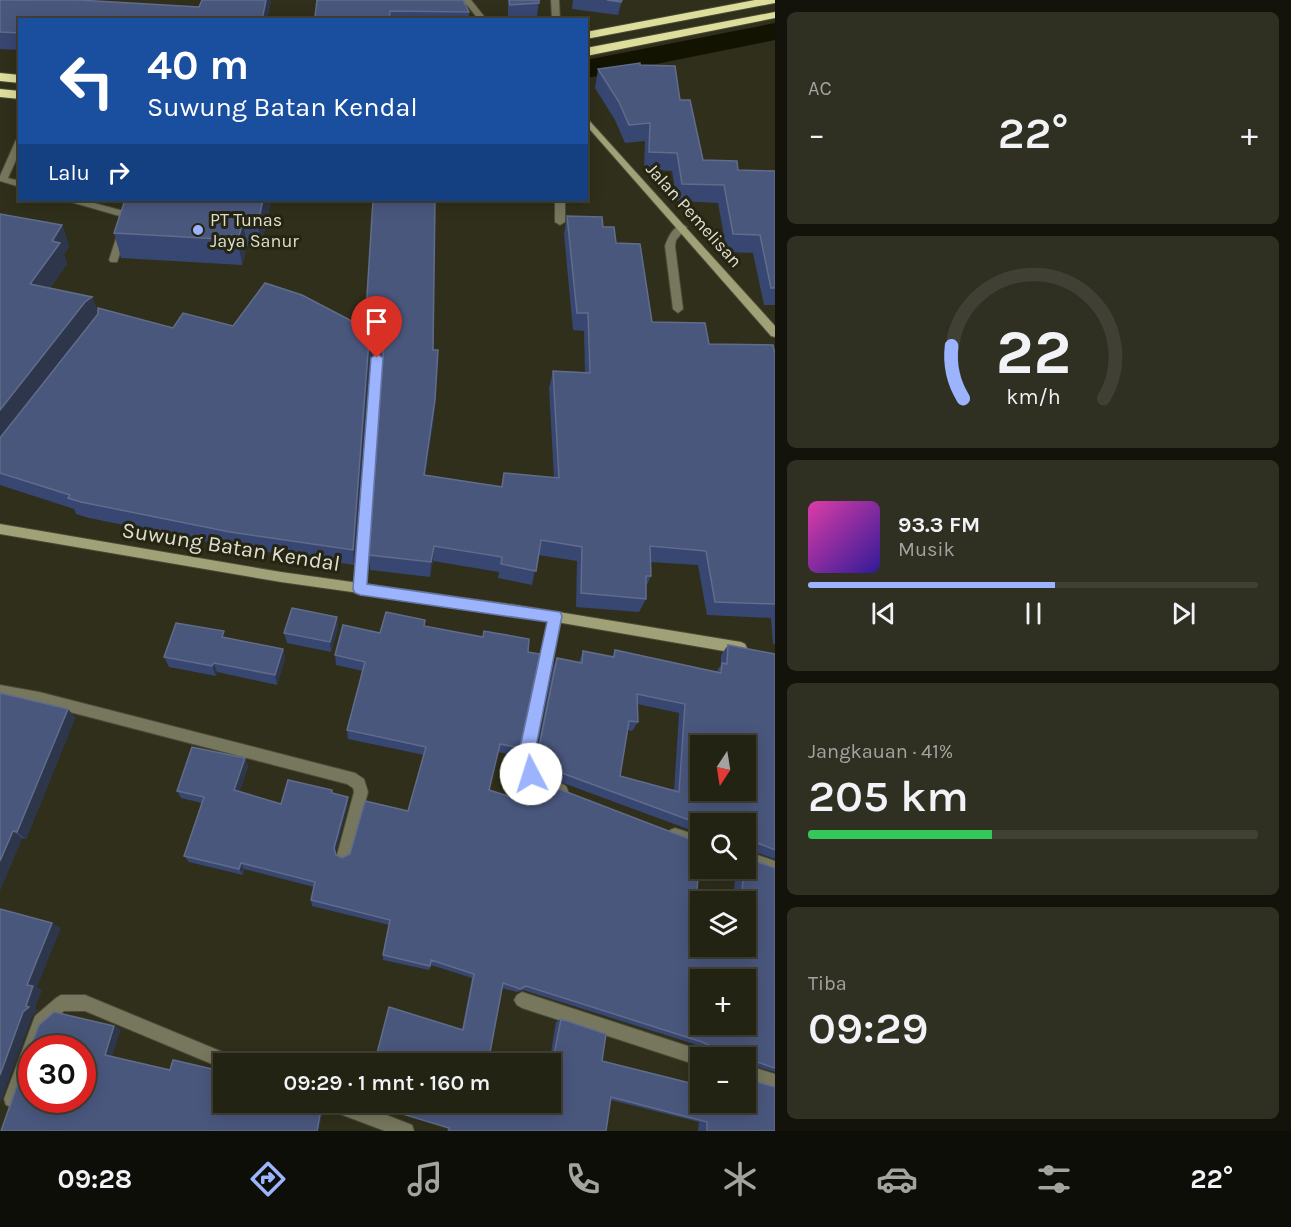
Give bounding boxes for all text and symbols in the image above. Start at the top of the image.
text: 40 m [147,40,249,90]
icon: left [48,42,126,120]
text: AC [808,77,832,100]
text: Suwung Batan Kendal [147,91,418,123]
text: 22° [998,107,1068,159]
text: − [808,115,825,153]
text: + [1241,115,1258,153]
icon: right [102,156,135,189]
street label: Jalan Pemelisan [641,158,747,272]
text: Lalu [48,160,90,186]
place label: PT Tunas Jaya Sanur [210,209,299,252]
marker: PT Tunas Jaya Sanur [191,223,205,237]
pin [351,296,402,358]
icon: arrive [360,305,393,338]
text: 22 [995,316,1071,389]
text: km/h [1006,384,1060,409]
text: 93.3 FM [898,512,980,538]
street label: Suwung Batan Kendal [120,517,342,577]
text: Musik [898,538,955,561]
icon: previous [867,597,900,630]
icon: pause [1017,597,1050,630]
icon: next [1167,597,1200,630]
north arrow [690,735,756,801]
map controls [690,735,756,1113]
text: Jangkauan · 41% [808,740,953,763]
position arrow [499,742,563,806]
text: 205 km [808,770,969,822]
button: search [690,813,756,879]
button: layers [690,891,756,957]
button: + [690,969,756,1035]
text: Tiba [808,972,847,995]
text: 09:29 [808,1002,929,1054]
speed limit sign: 30 [18,1035,96,1113]
button: − [690,1047,756,1113]
text: 09:29 · 1 mnt · 160 m [284,1070,490,1096]
icon: directions [247,1158,289,1200]
icon: music [404,1158,446,1200]
icon: phone [562,1158,604,1200]
icon: climate [719,1158,761,1200]
icon: car [876,1158,918,1200]
icon: filters [1033,1158,1075,1200]
text: 09:28 [58,1163,132,1195]
text: 22° [1190,1163,1233,1195]

